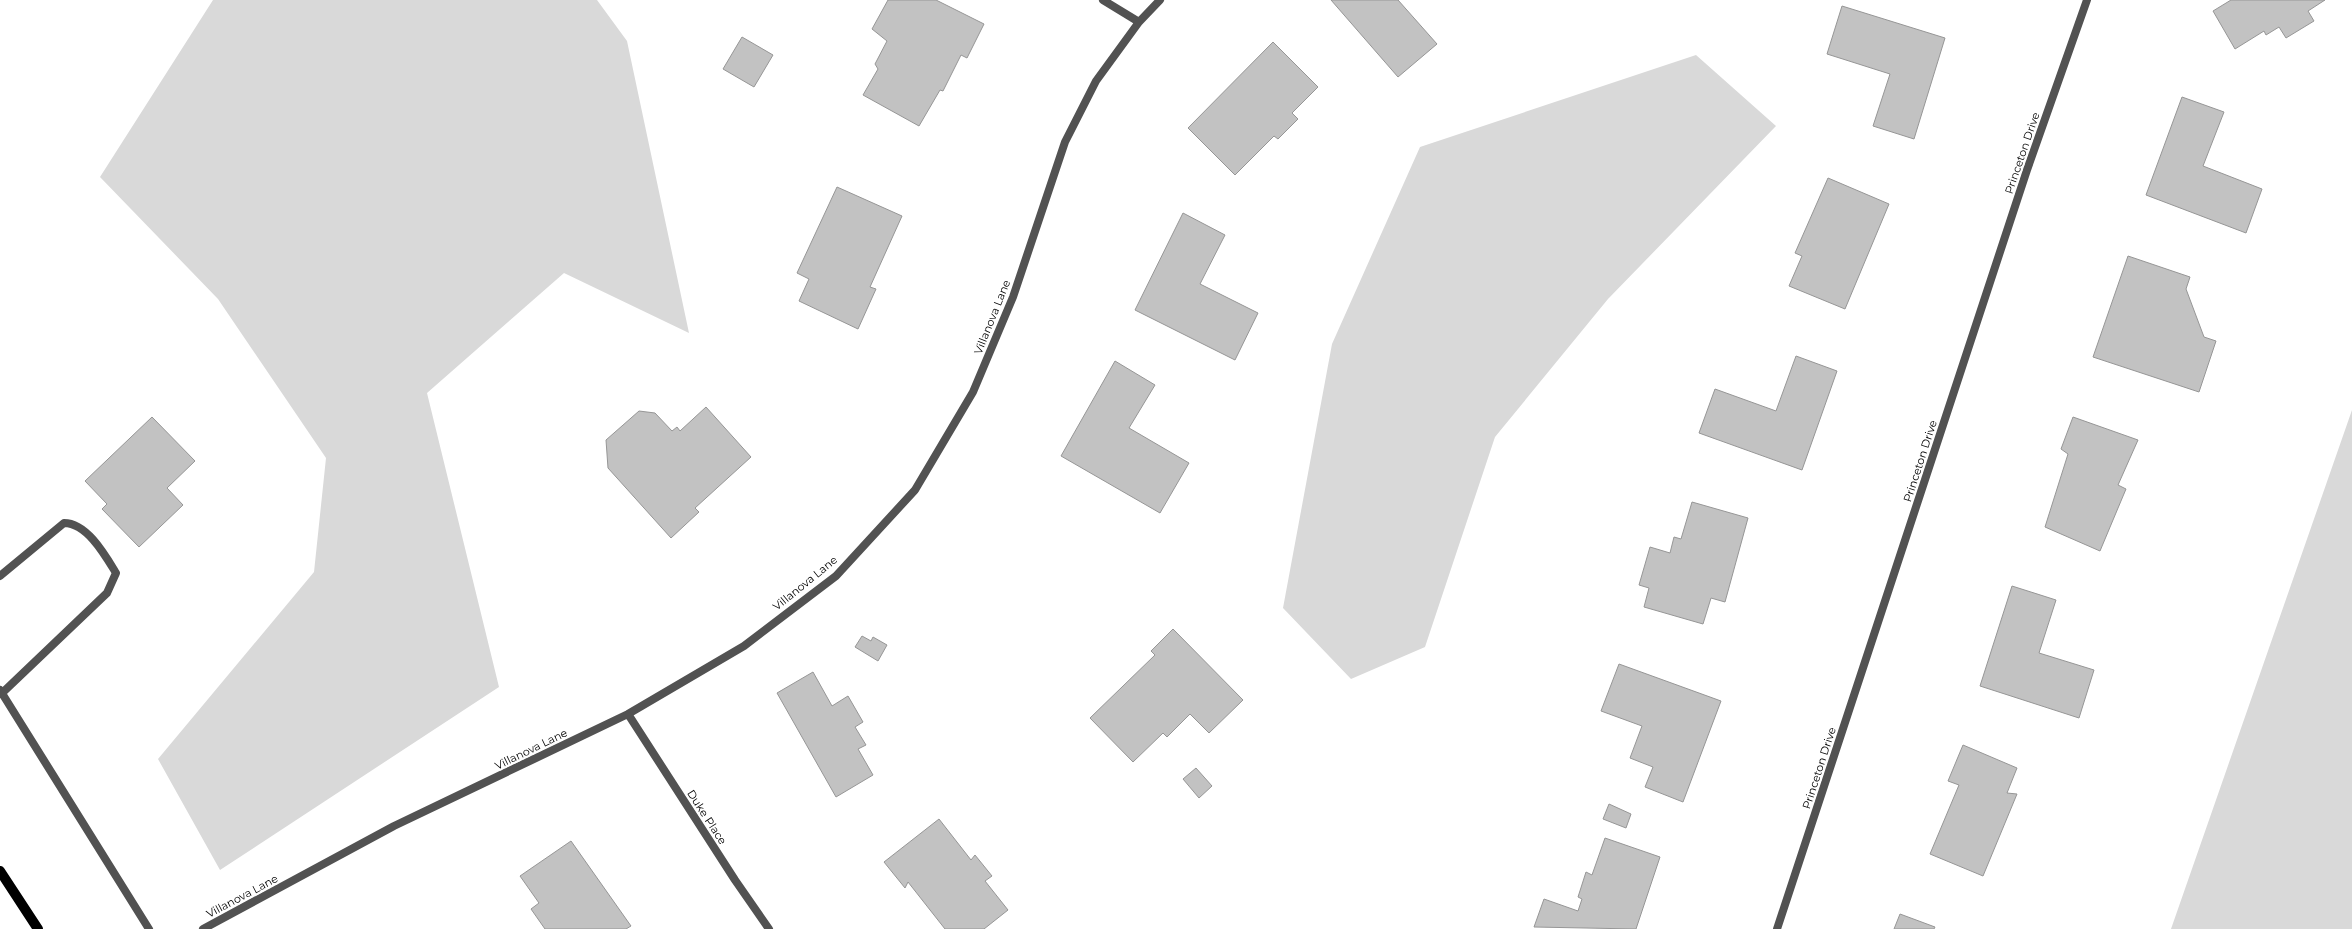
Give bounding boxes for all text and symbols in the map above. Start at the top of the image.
street label: Princeton Drive [2001,110,2043,196]
street label: Villanova Lane [971,277,1013,356]
street label: Princeton Drive [1900,418,1940,504]
street label: Villanova Lane [770,552,840,613]
street label: Villanova Lane [492,725,570,773]
street label: Princeton Drive [1799,725,1839,811]
street label: Duke Place [684,787,730,847]
street label: Villanova Lane [204,871,281,921]

